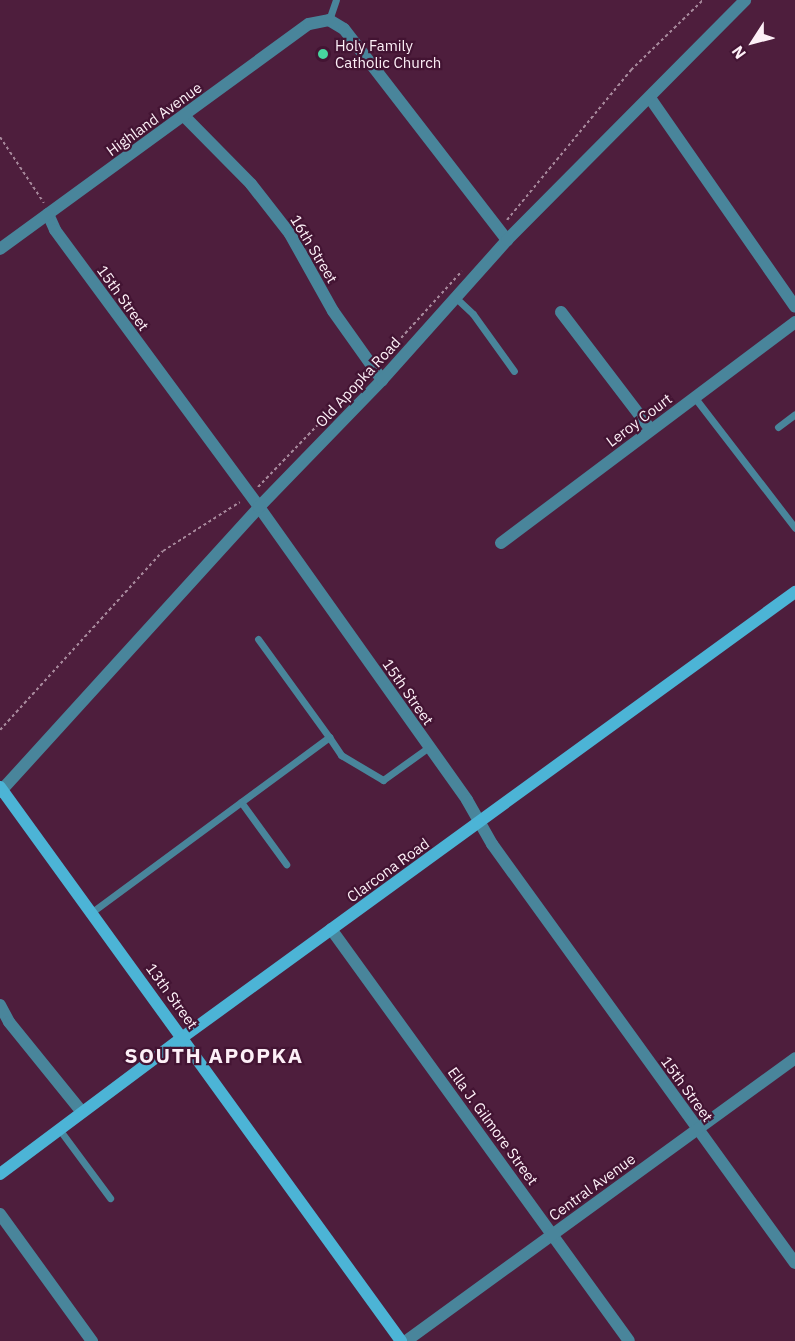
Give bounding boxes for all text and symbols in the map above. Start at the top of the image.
north arrow [723,12,783,72]
place label: Holy Family Catholic Church [335,36,441,71]
text: N [727,42,750,63]
marker: Holy Family Catholic Church [316,47,330,61]
street label: Highland Avenue [103,78,205,160]
street label: 16th Street [287,212,341,286]
street label: 15th Street [93,262,153,334]
street label: Old Apopka Road [312,333,404,431]
street label: Leroy Court [603,390,675,450]
street label: 15th Street [379,656,437,728]
street label: Clarcona Road [343,834,433,906]
street label: 13th Street [142,960,202,1032]
district label: SOUTH APOPKA [124,1042,304,1068]
street label: 15th Street [657,1053,717,1125]
street label: Ella J. Gilmore Street [444,1063,542,1189]
street label: Central Avenue [545,1150,639,1224]

